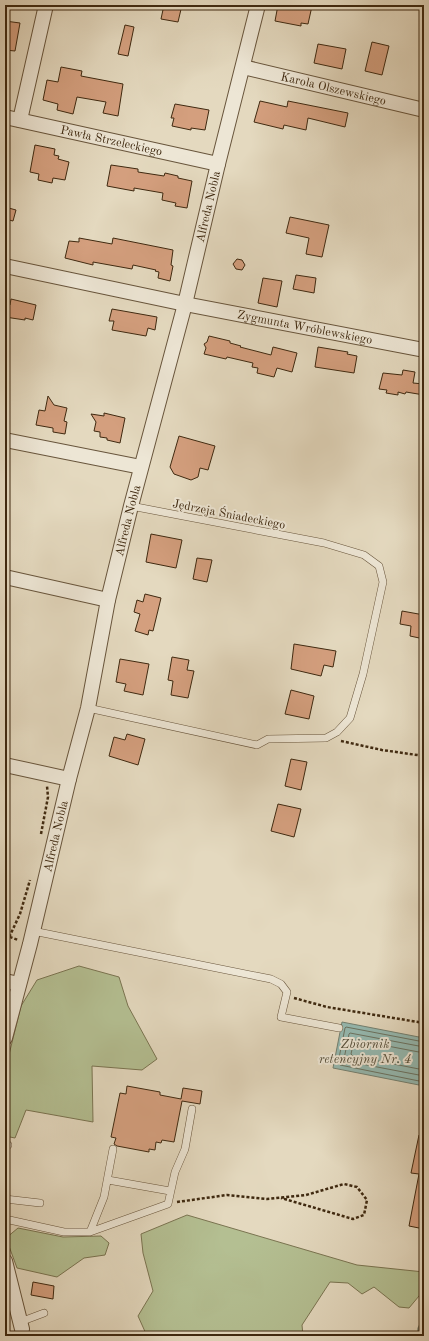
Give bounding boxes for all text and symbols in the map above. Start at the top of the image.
street label: Karola Olszewskiego [279,71,387,108]
street label: Pawła Strzeleckiego [59,124,163,159]
street label: Alfreda Nobla [195,170,223,244]
street label: Zygmunta Wróblewskiego [236,309,373,347]
street label: Alfreda Nobla [114,484,143,558]
street label: Jędrzeja Śniadeckiego [171,494,287,532]
street label: Alfreda Nobla [42,800,71,873]
water label: Zbiornik retencyjny Nr. 4 [319,1038,412,1066]

